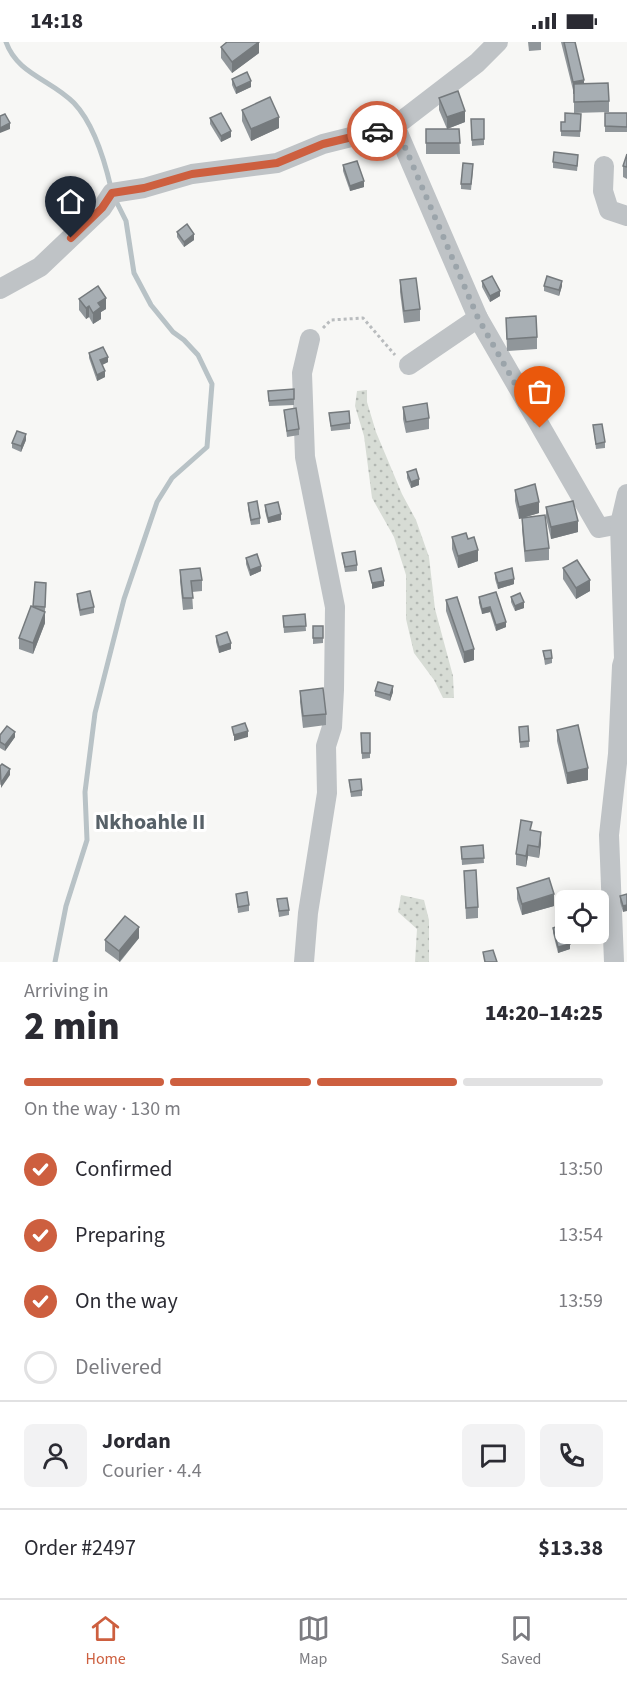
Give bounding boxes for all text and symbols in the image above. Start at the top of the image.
text: 14:18 [30,5,83,37]
courier [347,101,407,161]
icon: car [361,115,394,148]
pin [45,176,96,238]
icon: home [54,185,87,218]
pin [514,366,565,428]
icon: bag [523,375,556,408]
district label: Nkhoahle II [95,806,205,838]
map controls [555,890,609,944]
button: locate [555,890,609,944]
text: Arriving in [24,977,109,1005]
text: 14:20–14:25 [485,997,603,1029]
text: 2 min [24,999,120,1055]
text: On the way · 130 m [24,1095,181,1123]
icon: check [24,1153,57,1186]
text: Confirmed [75,1153,172,1185]
text: 13:50 [558,1155,603,1183]
icon: check [24,1219,57,1252]
text: Preparing [75,1219,165,1251]
text: 13:54 [558,1221,603,1249]
icon: check [24,1285,57,1318]
text: On the way [75,1285,178,1317]
text: 13:59 [558,1287,603,1315]
text: Delivered [75,1351,162,1383]
button: person [24,1424,87,1487]
button: chat [462,1424,525,1487]
button: phone [540,1424,603,1487]
text: Jordan [102,1425,171,1457]
text: Courier · 4.4 [102,1457,202,1485]
text: Order #2497 [24,1532,136,1564]
text: $13.38 [538,1532,603,1564]
tab: Home [85,1612,126,1670]
tab: Map [297,1612,330,1670]
tab: Saved [501,1612,542,1670]

